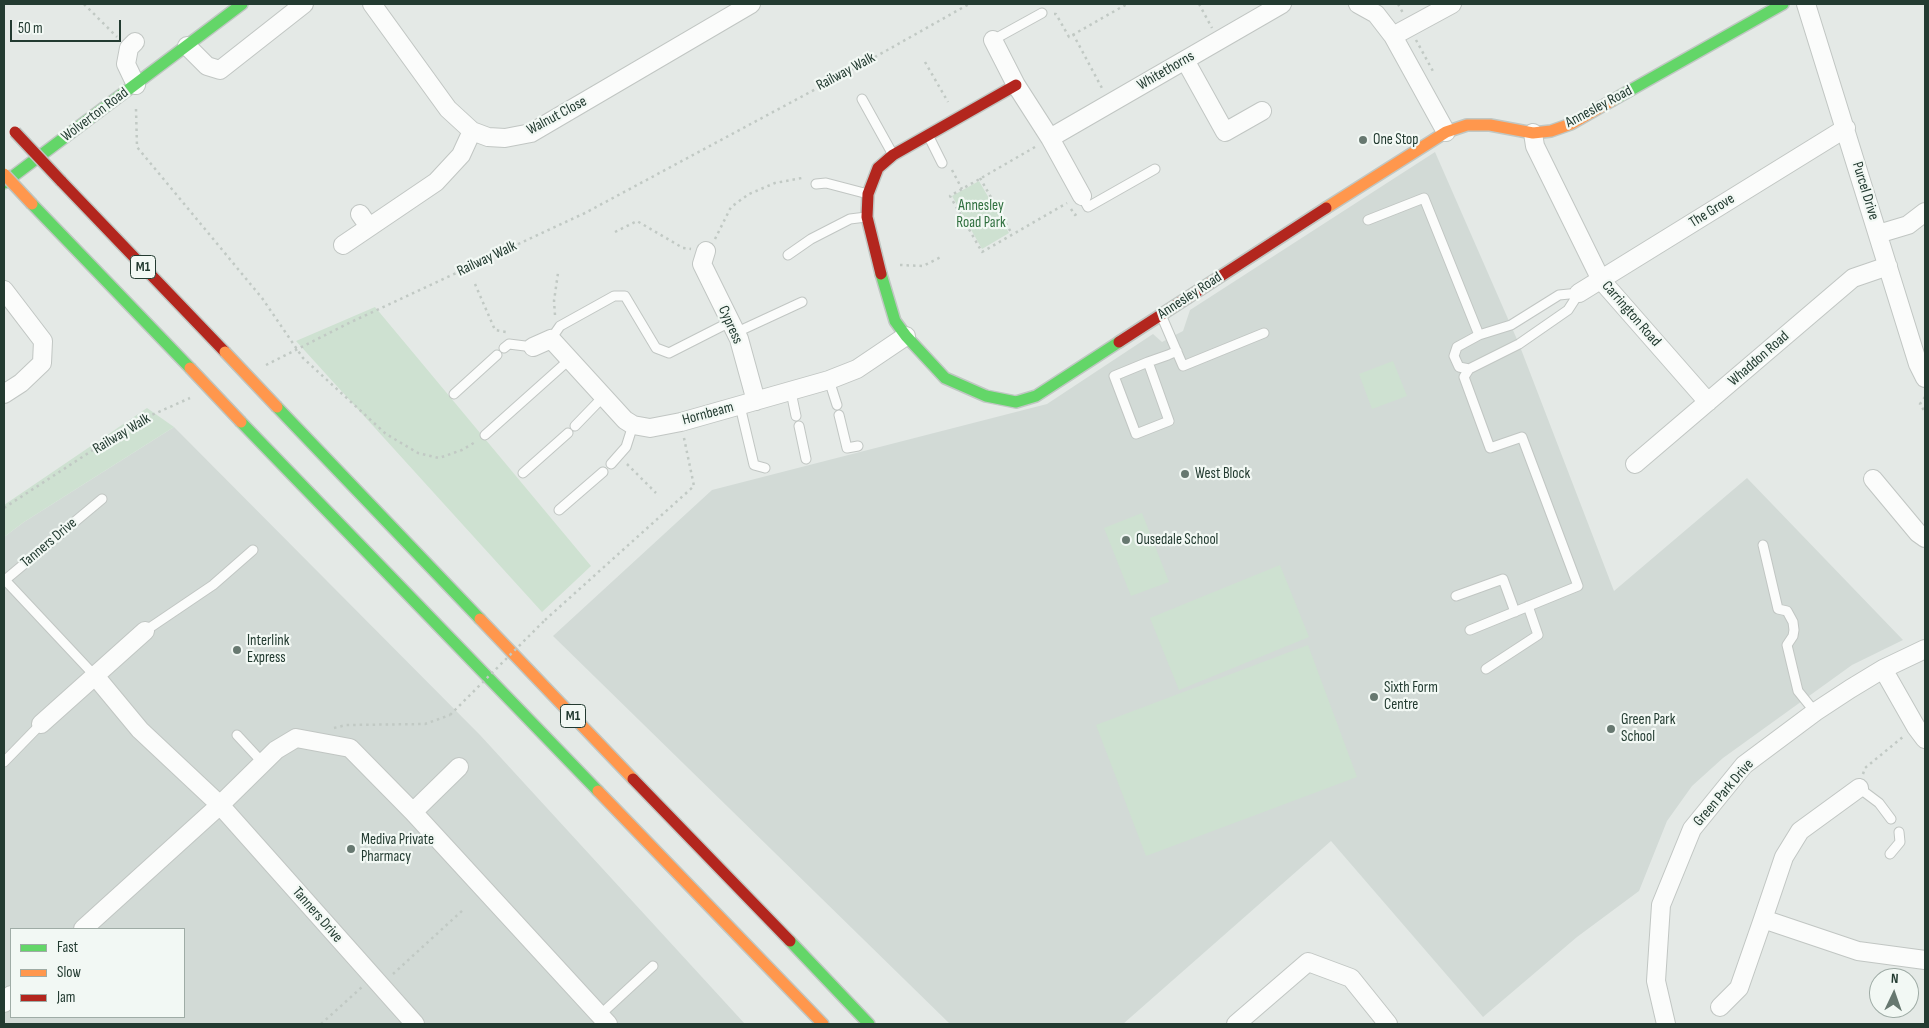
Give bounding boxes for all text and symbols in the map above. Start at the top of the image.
scale bar [12,10,124,42]
text: 50 m [18,19,43,38]
street label: Whitethorns [1134,48,1198,94]
street label: Railway Walk [814,49,878,95]
street label: Annesley Road [1563,82,1635,132]
street label: Wolverton Road [58,84,132,146]
street label: Walnut Close [524,93,590,139]
place label: One Stop [1373,131,1419,149]
marker: One Stop [1357,134,1369,146]
street label: Purcel Drive [1848,160,1882,222]
street label: The Grove [1686,190,1738,232]
park label: Annesley Road Park [956,197,1006,232]
street label: Railway Walk [454,237,520,281]
road number: M1 [130,256,156,278]
street label: Annesley Road [1155,269,1225,323]
street label: Carrington Road [1598,278,1664,350]
street label: Cypress [714,303,746,347]
street label: Whaddon Road [1725,328,1793,390]
street label: Hornbeam [680,399,736,429]
street label: Railway Walk [90,410,154,458]
place label: West Block [1195,465,1250,483]
marker: West Block [1179,468,1191,480]
street label: Tanners Drive [17,514,81,572]
place label: Ousedale School [1136,531,1218,549]
marker: Ousedale School [1120,534,1132,546]
place label: Interlink Express [247,632,289,667]
marker: Interlink Express [231,644,243,656]
place label: Sixth Form Centre [1384,679,1438,714]
marker: Sixth Form Centre [1368,691,1380,703]
road number: M1 [560,704,586,728]
place label: Green Park School [1621,711,1675,746]
marker: Green Park School [1605,723,1617,735]
street label: Green Park Drive [1690,756,1758,830]
place label: Mediva Private Pharmacy [361,831,434,866]
marker: Mediva Private Pharmacy [345,843,357,855]
street label: Tanners Drive [288,884,346,946]
legend [10,928,185,1018]
text: Fast [57,938,78,957]
text: Slow [57,963,81,982]
north arrow [1869,968,1919,1018]
text: N [1891,970,1899,987]
text: Jam [57,988,75,1007]

